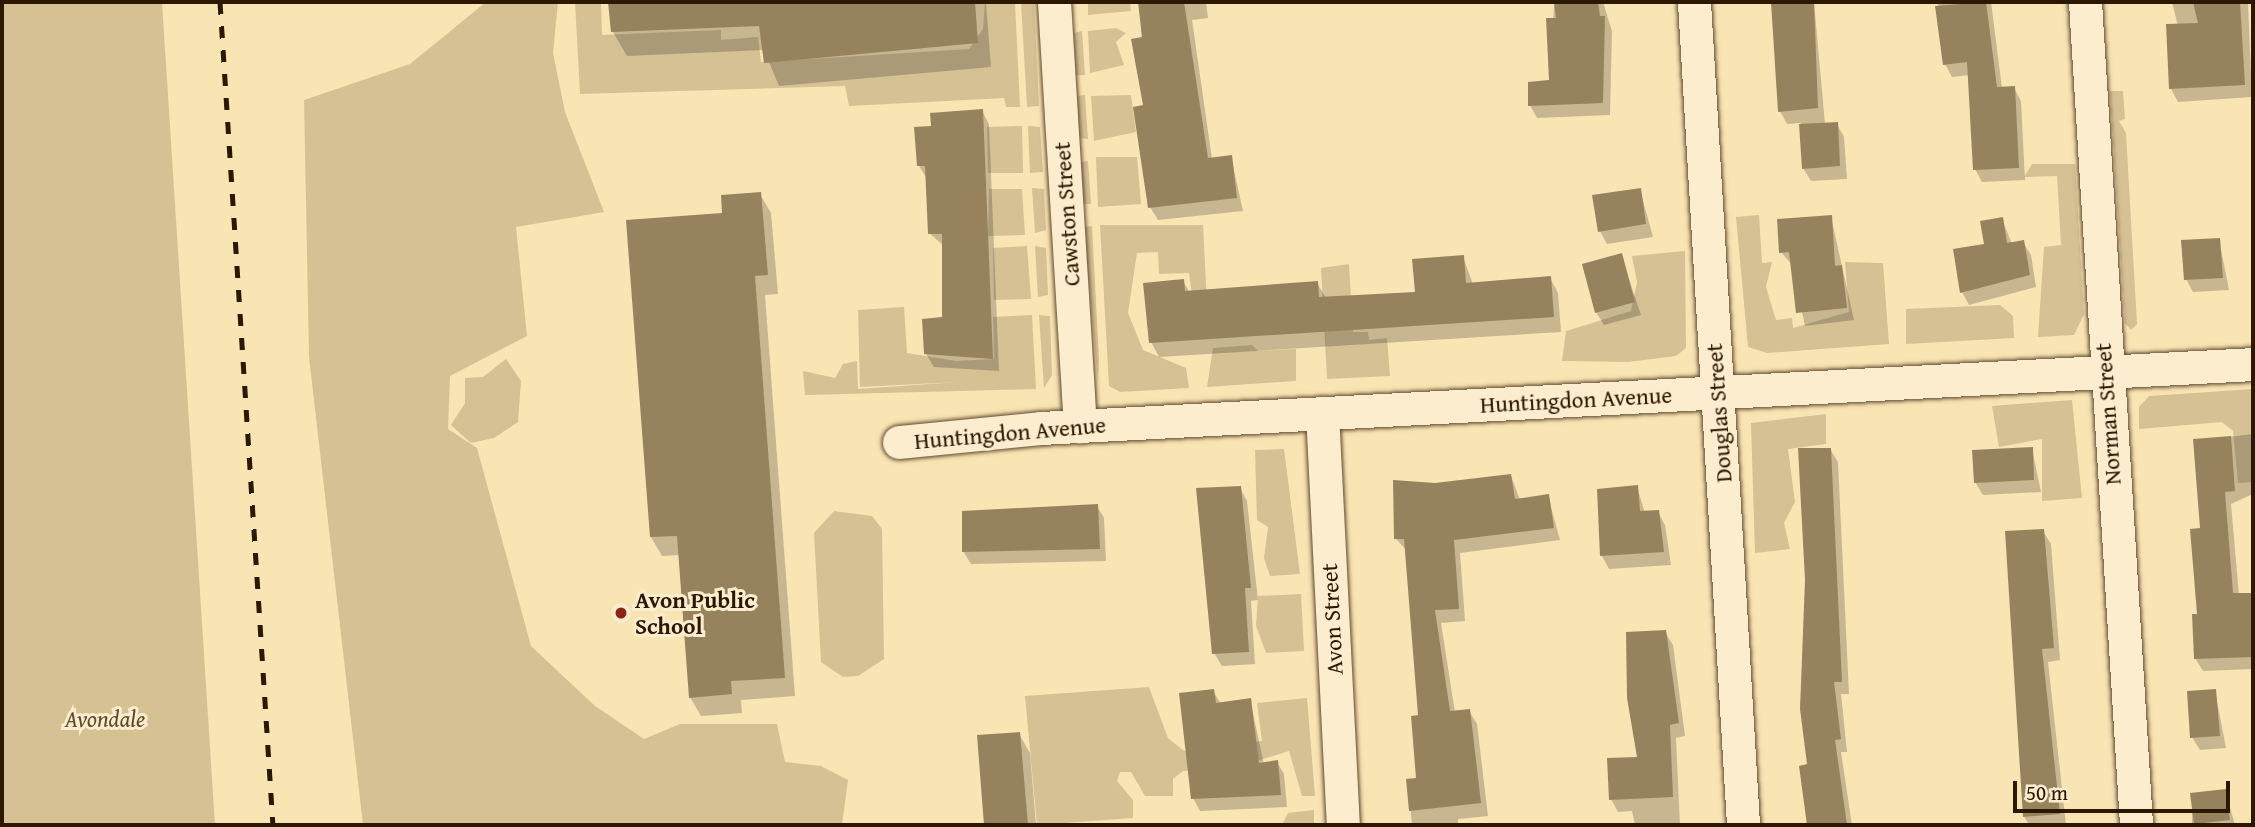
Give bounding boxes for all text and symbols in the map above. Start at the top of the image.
street label: Cawston Street [1048,141,1086,287]
street label: Norman Street [2089,342,2127,486]
street label: Douglas Street [1700,343,1738,483]
street label: Huntingdon Avenue [1479,381,1673,419]
street label: Huntingdon Avenue [913,411,1107,455]
street label: Avon Street [1315,562,1349,676]
place label: Avon Public School [635,586,755,640]
marker: Avon Public School [613,605,629,621]
park label: Avondale [65,705,145,733]
scale bar [2017,768,2234,812]
text: 50 m [2026,777,2068,808]

